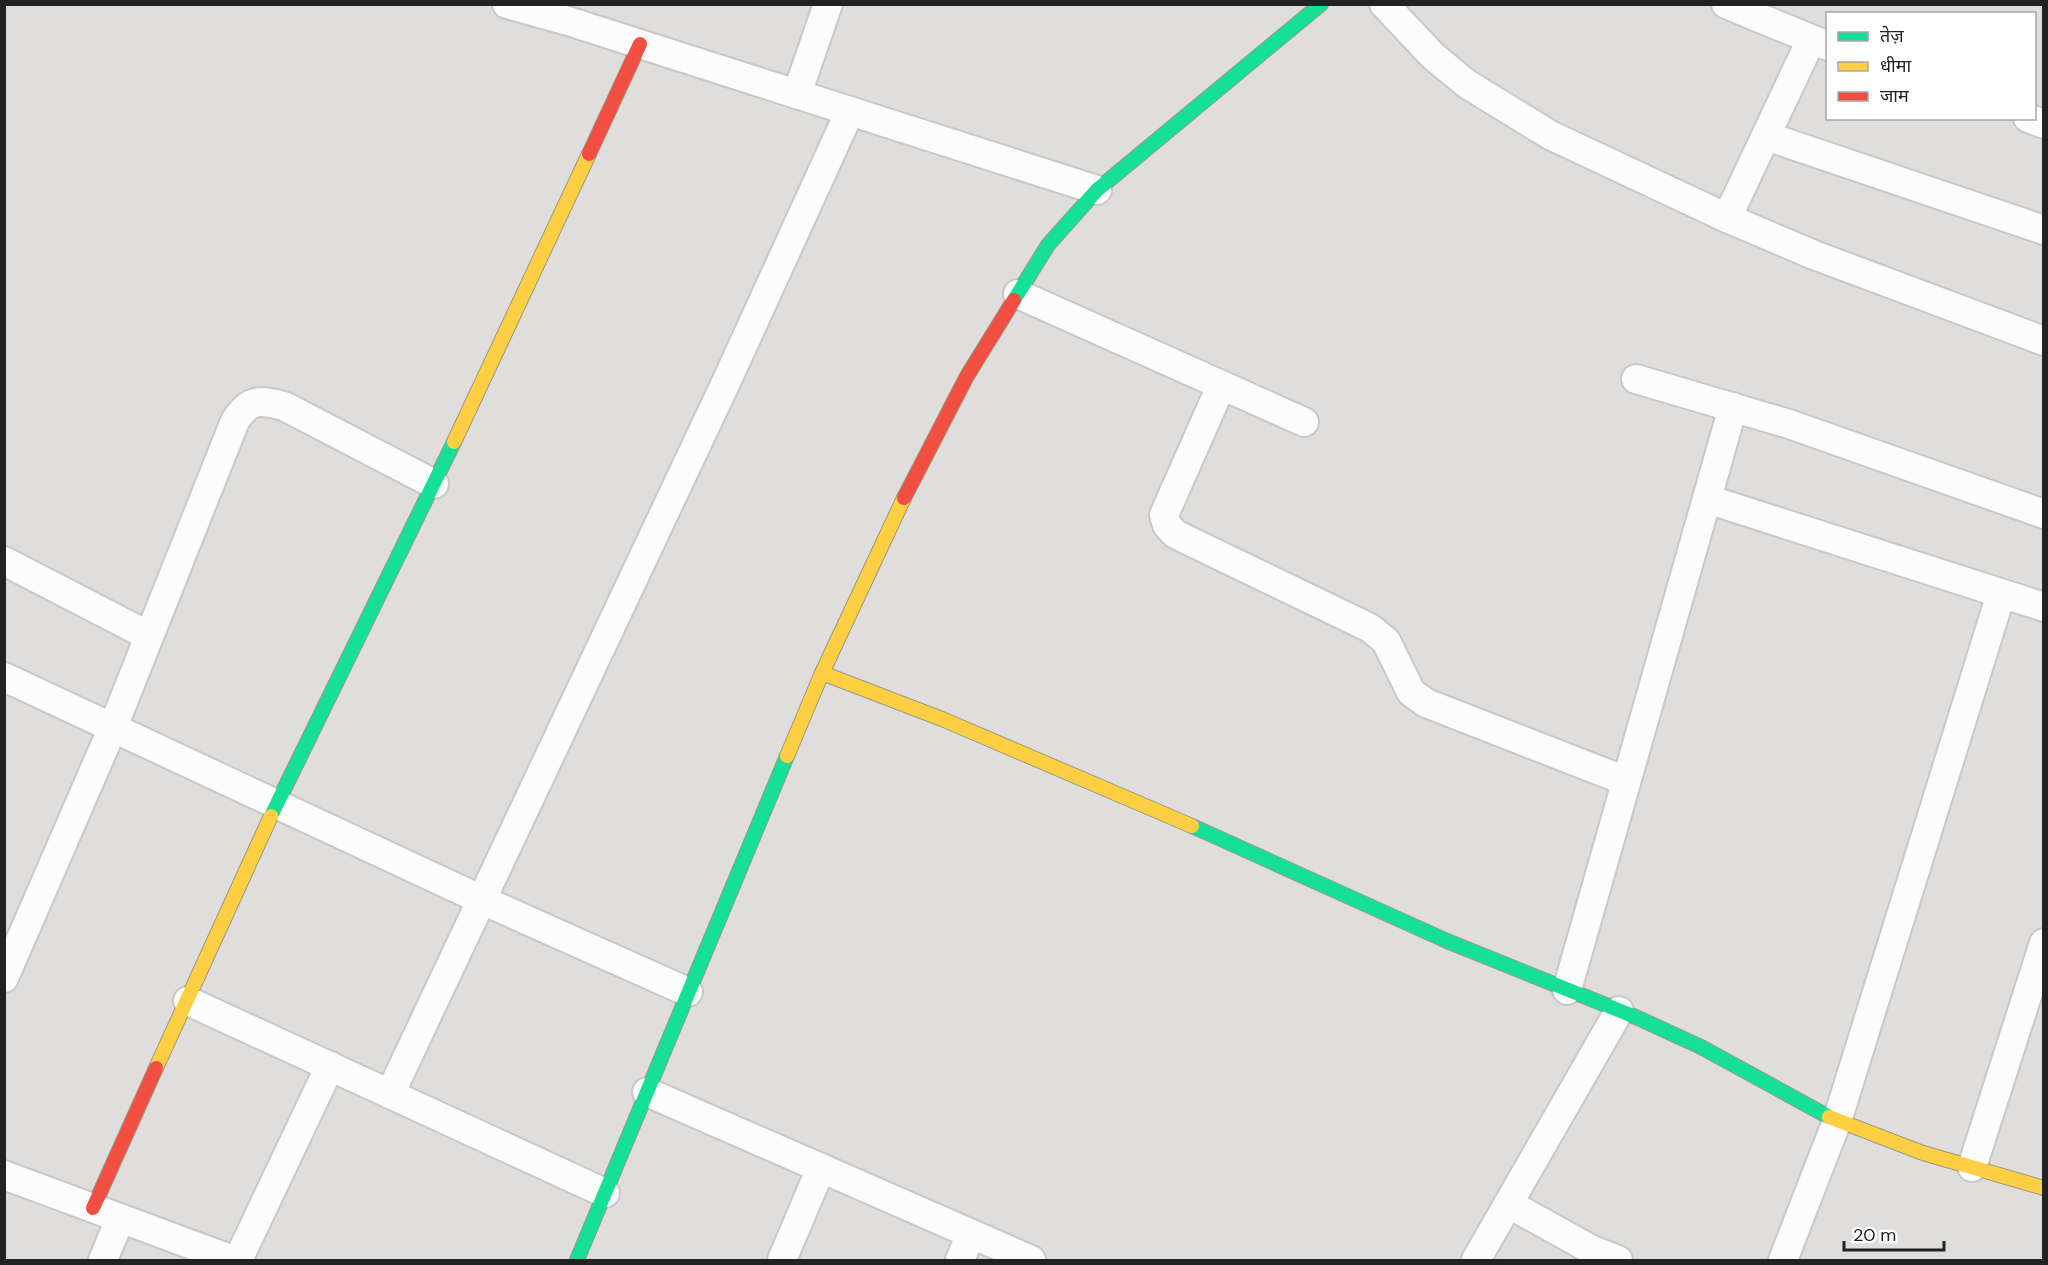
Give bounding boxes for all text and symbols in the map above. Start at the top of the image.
legend [1826,12,2036,120]
text: तेज़ [1880,24,1904,48]
text: धीमा [1880,54,1911,78]
text: जाम [1880,84,1910,108]
scale bar [1844,1214,1944,1252]
text: 20 m [1853,1223,1896,1247]

